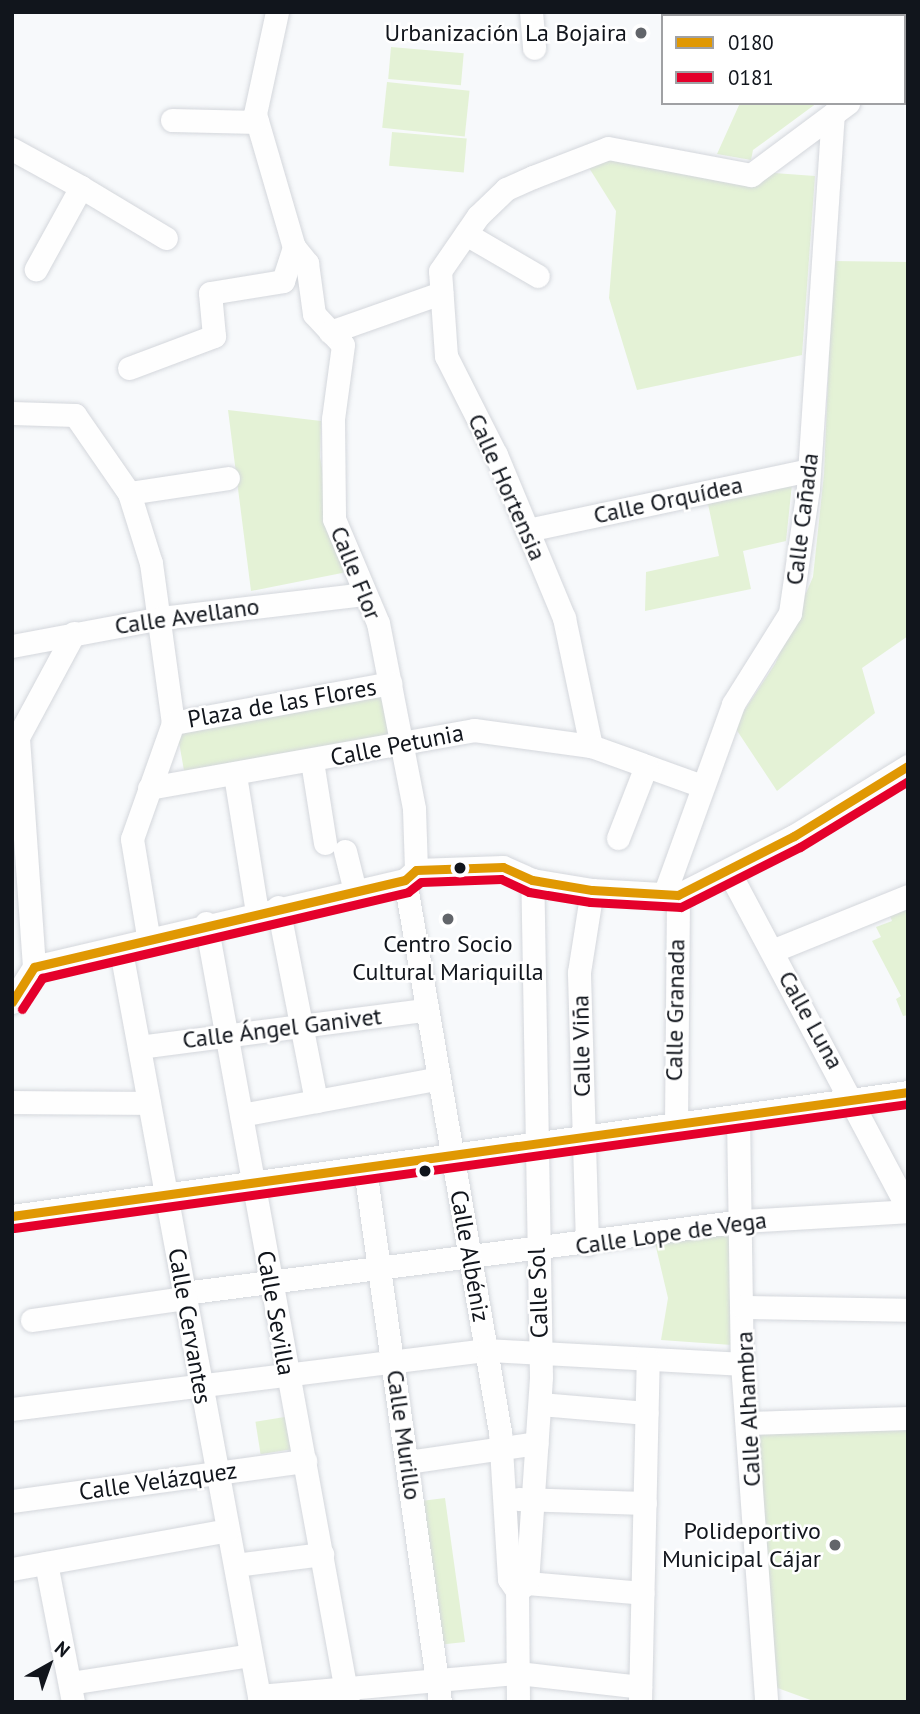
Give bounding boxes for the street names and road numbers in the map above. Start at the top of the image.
street label: Calle Hortensia [462,409,552,565]
street label: Calle Cañada [780,451,824,587]
street label: Calle Orquídea [591,470,745,530]
street label: Calle Flor [324,522,388,624]
street label: Calle Avellano [112,592,262,640]
street label: Plaza de las Flores [185,672,379,734]
street label: Calle Petunia [328,718,466,772]
street label: Calle Granada [659,939,691,1081]
street label: Calle Luna [772,966,850,1074]
street label: Calle Viña [566,994,596,1098]
street label: Calle Ángel Ganivet [180,1001,384,1055]
street label: Calle Albéniz [444,1187,496,1325]
street label: Calle Lope de Vega [573,1205,769,1261]
street label: Calle Cervantes [162,1246,218,1406]
street label: Calle Sol [522,1247,554,1339]
street label: Calle Sevilla [251,1248,301,1378]
street label: Calle Alhambra [730,1330,766,1488]
street label: Calle Murillo [381,1368,427,1502]
street label: Calle Velázquez [77,1456,239,1506]

